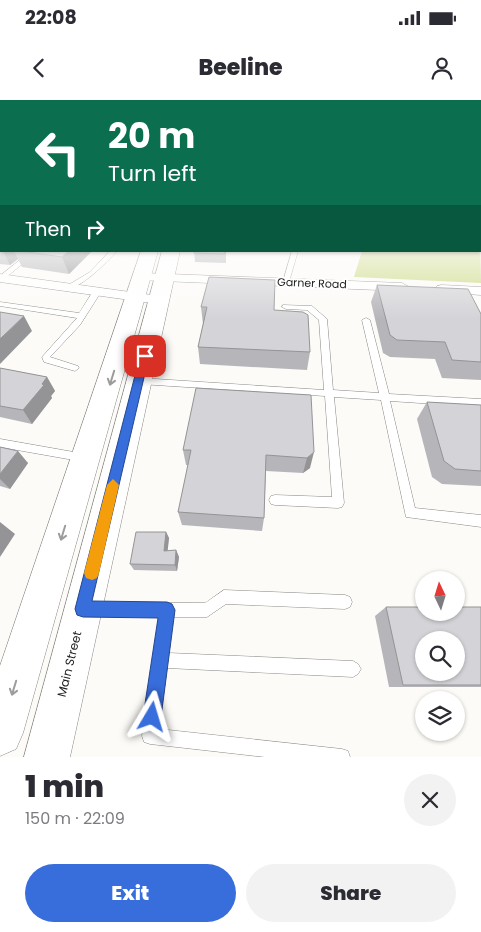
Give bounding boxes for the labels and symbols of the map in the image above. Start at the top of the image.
street label: Garner Road [277,274,347,292]
pin [124,335,166,377]
one-way arrow [106,369,116,385]
one-way arrow [57,524,67,540]
north arrow [415,571,465,621]
street label: Main Street [53,629,85,699]
one-way arrow [9,679,19,695]
position arrow [125,690,177,742]

